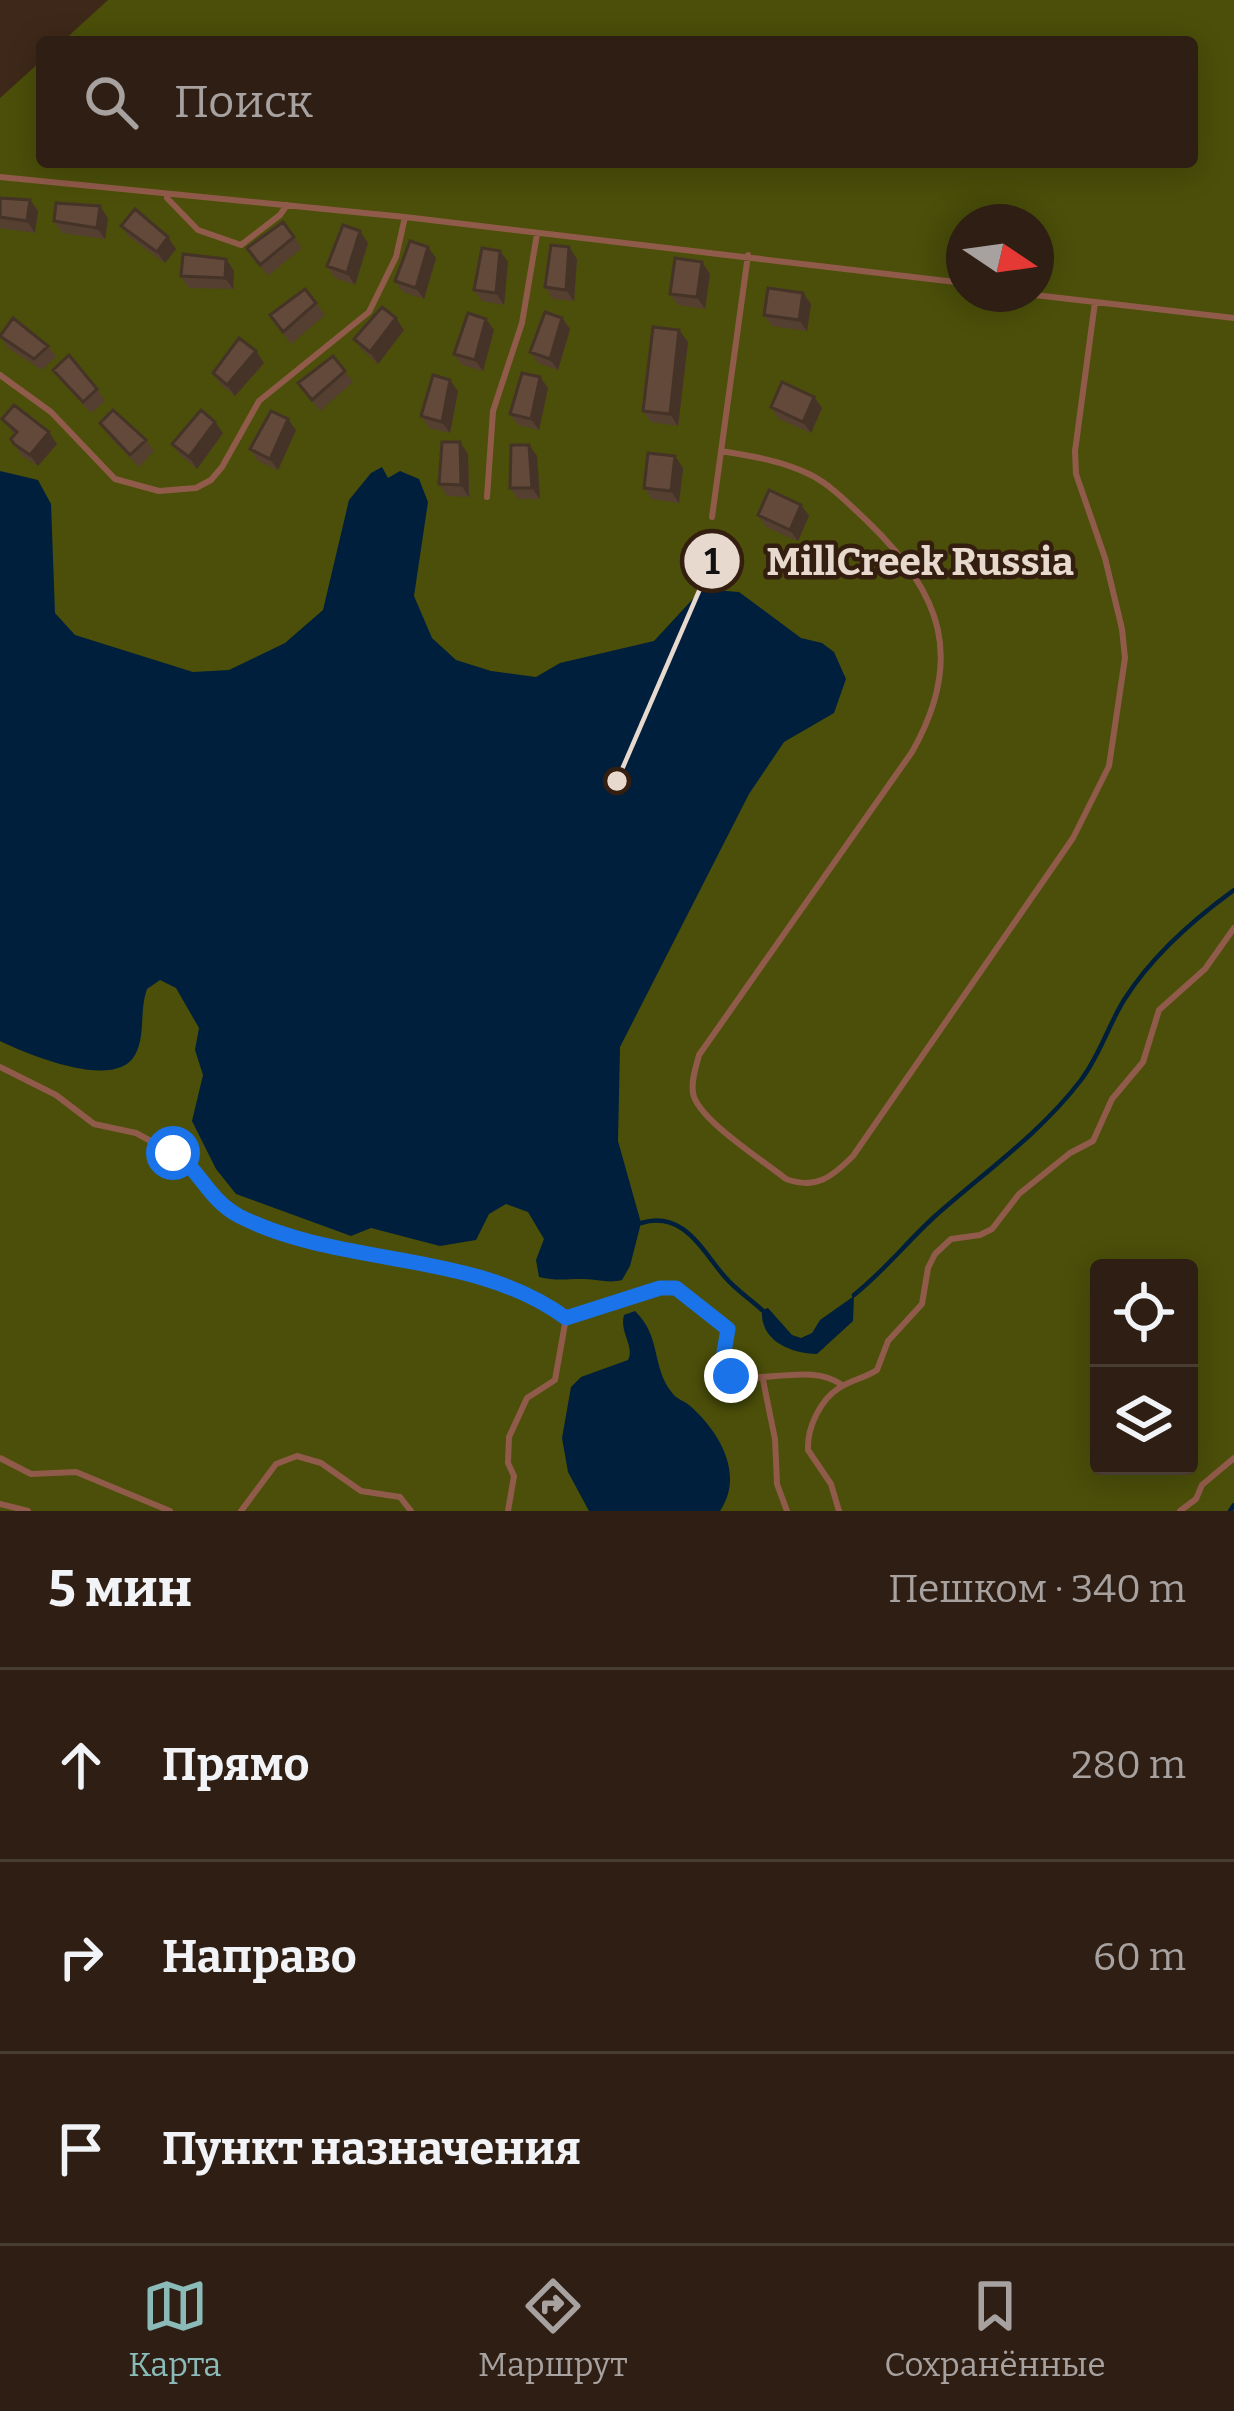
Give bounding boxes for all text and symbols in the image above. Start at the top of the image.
search box [36,36,1198,168]
icon: search [78,69,144,135]
text: Поиск [174,75,313,129]
north arrow [946,204,1054,312]
callout: MillCreek Russia [682,524,1098,599]
text: MillCreek Russia [766,539,1074,585]
text: 1 [704,540,720,584]
route start [146,1126,200,1180]
map controls [1090,1259,1198,1475]
button: locate [1090,1259,1198,1367]
route end [704,1349,758,1403]
button: layers [1090,1367,1198,1475]
text: 5 мин [48,1558,192,1620]
text: Пешком · 340 m [888,1566,1186,1612]
icon: ahead [48,1732,114,1798]
text: Прямо [162,1738,309,1792]
text: 280 m [1071,1742,1186,1788]
icon: right [48,1924,114,1990]
text: Направо [162,1930,357,1984]
text: 60 m [1093,1934,1186,1980]
icon: arrive [48,2116,114,2182]
text: Пункт назначения [162,2122,581,2176]
tab: Карта [128,2273,221,2385]
tab: Маршрут [478,2273,628,2385]
tab: Сохранённые [884,2273,1106,2385]

